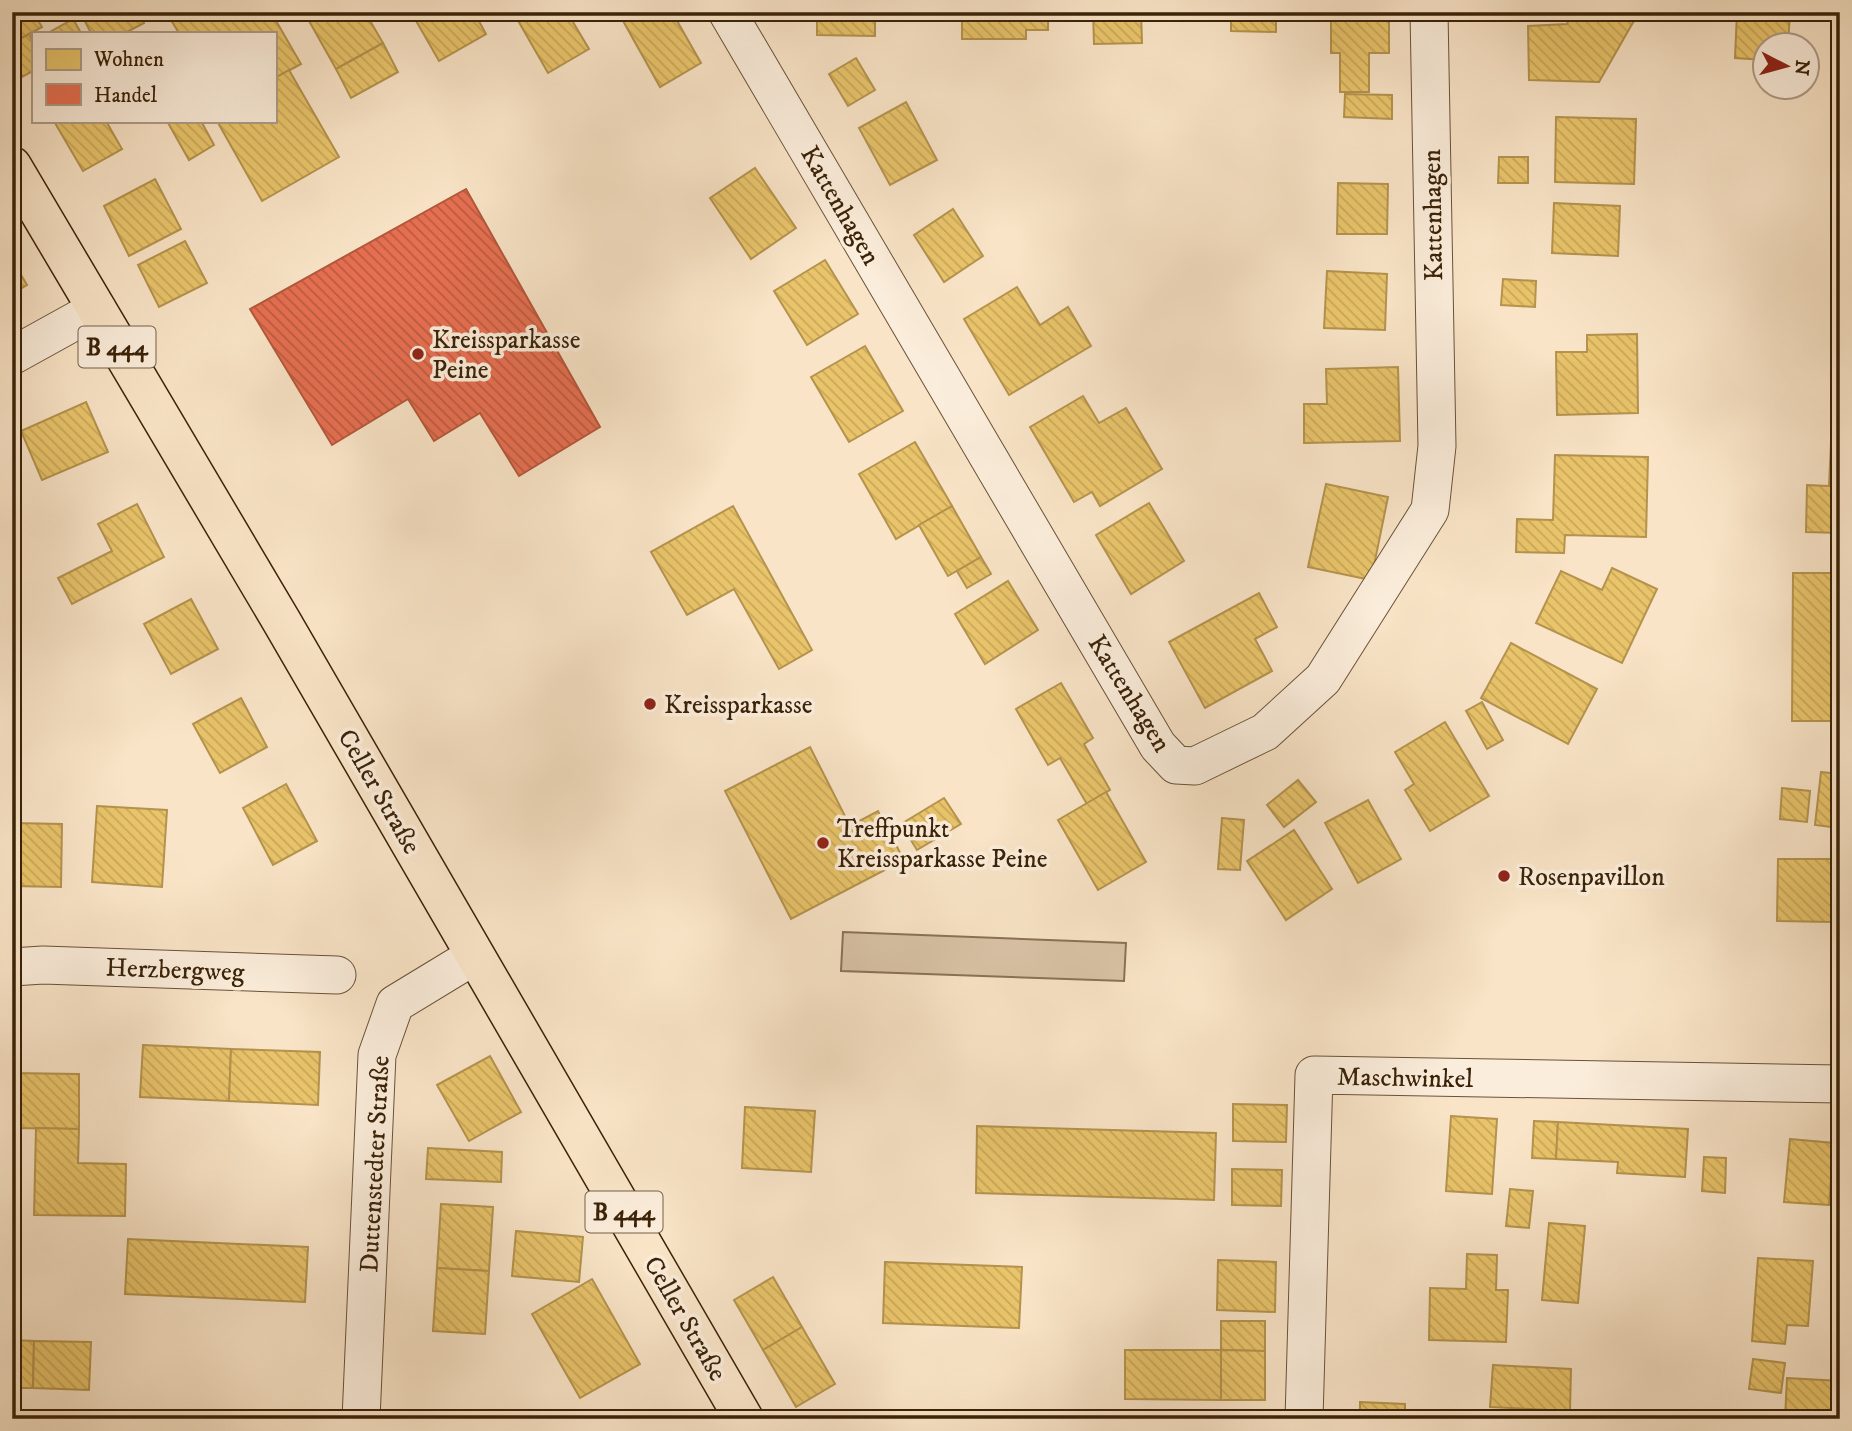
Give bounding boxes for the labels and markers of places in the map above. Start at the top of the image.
place label: Kreissparkasse Peine [432,324,580,387]
marker: Kreissparkasse Peine [410,346,426,362]
place label: Kreissparkasse [664,689,812,722]
marker: Kreissparkasse [642,696,658,712]
place label: Treffpunkt Kreissparkasse Peine [837,813,1048,876]
marker: Treffpunkt Kreissparkasse Peine [815,835,831,851]
place label: Rosenpavillon [1518,861,1665,894]
marker: Rosenpavillon [1496,868,1512,884]

